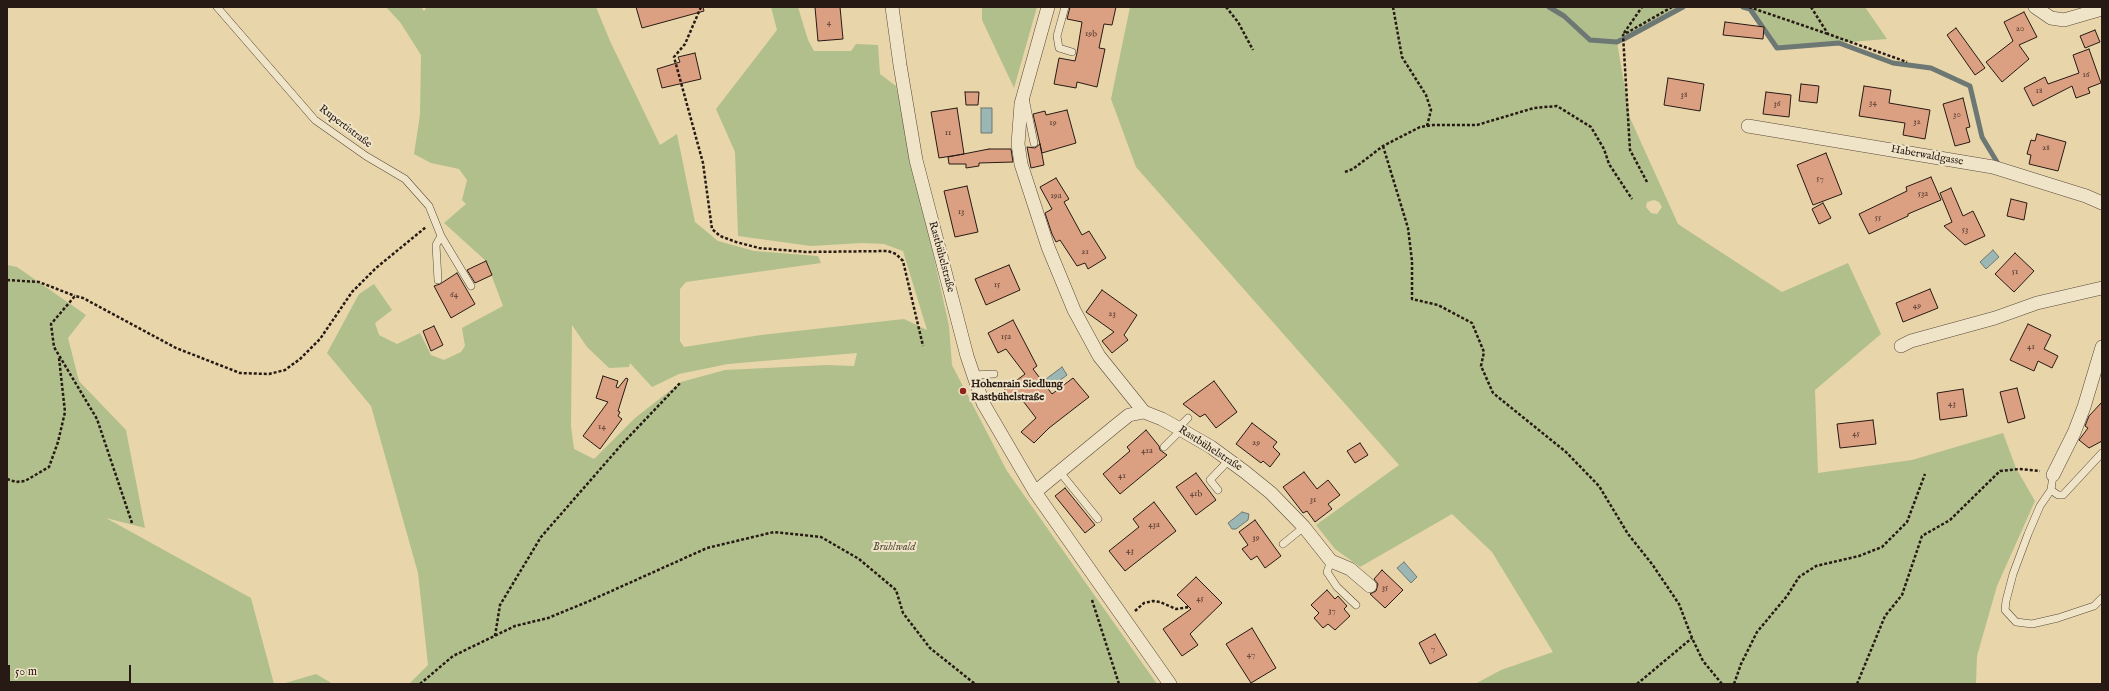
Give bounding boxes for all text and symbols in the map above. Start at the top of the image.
house number: 4 [827,18,831,28]
house number: 20 [2016,24,2024,34]
house number: 19b [1085,29,1097,39]
house number: 16 [2082,70,2090,80]
house number: 18 [2036,86,2042,96]
house number: 38 [1681,90,1687,100]
house number: 34 [1869,98,1877,108]
house number: 36 [1773,99,1781,109]
street label: Rupertistraße [316,103,374,151]
house number: 30 [1953,110,1961,120]
house number: 32 [1913,117,1921,127]
house number: 19 [1049,118,1057,128]
house number: 11 [945,128,951,138]
street label: Haberwaldgasse [1890,143,1964,169]
house number: 28 [2042,143,2050,153]
house number: 57 [1816,174,1824,184]
house number: 53a [1918,189,1928,199]
house number: 19a [1050,191,1062,201]
house number: 13 [958,207,964,217]
house number: 55 [1875,213,1881,223]
street label: Rastbühelstraße [925,220,957,294]
house number: 53 [1962,225,1968,235]
house number: 21 [1081,247,1089,257]
house number: 51 [2012,267,2018,277]
house number: 15 [994,280,1000,290]
house number: 64 [450,290,458,300]
house number: 49 [1913,301,1921,311]
house number: 23 [1108,309,1116,319]
house number: 15a [1001,332,1011,342]
house number: 41 [2027,342,2035,352]
place label: Hohenrain Siedlung Rastbühelstraße [971,378,1063,404]
marker: Hohenrain Siedlung Rastbühelstraße [958,386,968,396]
house number: 43 [1948,399,1956,409]
house number: 14 [598,422,606,432]
street label: Rastbühelstraße [1176,424,1244,474]
house number: 45 [1852,429,1860,439]
house number: 29 [1252,438,1260,448]
house number: 41a [1141,446,1153,456]
house number: 41 [1118,471,1126,481]
house number: 41b [1190,489,1202,499]
house number: 31 [1310,495,1316,505]
house number: 43a [1148,520,1160,530]
house number: 39 [1252,533,1260,543]
park label: Brühlwald [873,541,915,555]
house number: 43 [1126,546,1134,556]
house number: 35 [1382,583,1388,593]
house number: 45 [1196,594,1204,604]
house number: 37 [1328,606,1336,616]
house number: 7 [1431,644,1435,654]
house number: 47 [1247,650,1255,660]
scale bar [10,657,133,683]
text: 50 m [15,664,37,679]

